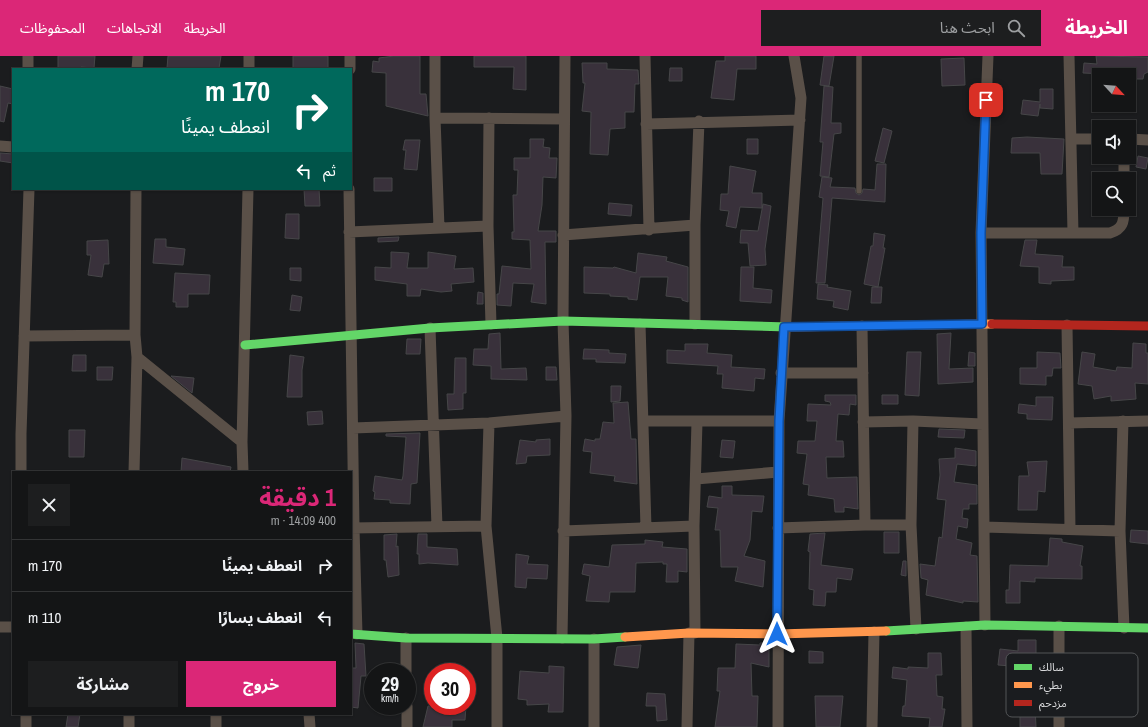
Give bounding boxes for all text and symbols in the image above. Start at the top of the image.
search box [761,10,1041,46]
text: الخريطة [1065,14,1128,40]
text: ابحث هنا [940,17,995,38]
icon: search [1005,17,1027,39]
text: المحفوظات [20,19,85,37]
text: الاتجاهات [107,19,162,37]
text: الخريطة [184,19,226,37]
north arrow [1092,68,1136,112]
map controls [1092,68,1136,216]
text: 170 m [205,72,270,110]
pin [969,83,1003,117]
icon: right [284,84,336,136]
icon: arrive [975,89,997,111]
text: انعطف يمينًا [181,114,270,139]
button: sound [1092,120,1136,164]
icon: left [293,160,315,182]
text: ثم [323,160,336,181]
button: search [1092,172,1136,216]
text: 1 دقيقة [259,481,336,513]
button: close [28,484,70,526]
text: 400 m · 14:09 [271,512,336,529]
text: 170 m [28,555,62,576]
text: انعطف يمينًا [222,555,302,576]
icon: right [314,555,336,577]
text: 110 m [28,607,61,628]
text: انعطف يسارًا [218,607,302,628]
icon: left [314,607,336,629]
position arrow [756,613,798,655]
legend [1006,653,1138,717]
text: سالك [1039,660,1064,674]
button: مشاركة [28,661,178,707]
button: خروج [186,661,336,707]
speed limit sign: 30 [424,663,476,715]
text: 29 [381,670,399,697]
text: بطيء [1039,678,1062,695]
text: km/h [381,692,399,705]
text: مزدحم [1039,696,1067,712]

